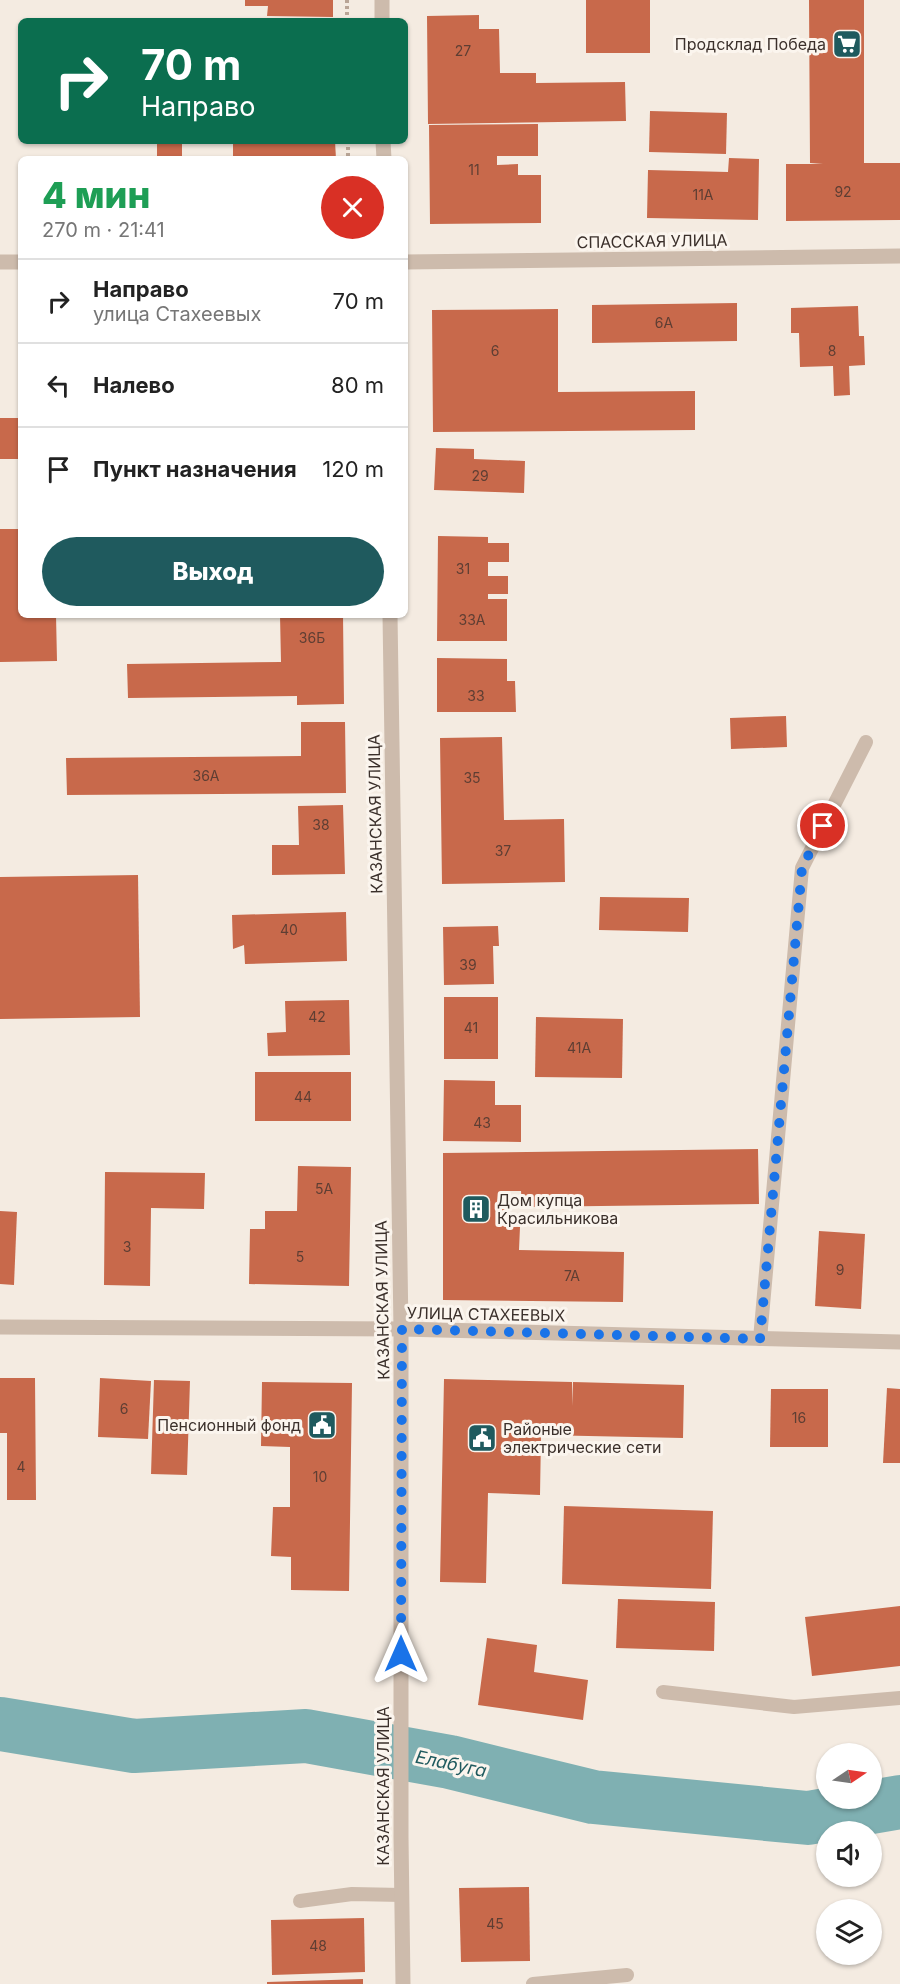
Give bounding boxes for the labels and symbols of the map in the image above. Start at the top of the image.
supermarket icon: Продсклад Победа [831,28,863,60]
place label: Продсклад Победа [675,34,826,54]
house number: 27 [455,42,471,59]
house number: 11 [468,161,480,178]
house number: 92 [834,183,852,200]
house number: 11А [692,186,714,203]
street label: СПАССКАЯ УЛИЦА [576,230,728,252]
house number: 6А [655,314,674,331]
house number: 6 [491,342,499,359]
house number: 8 [828,342,836,359]
house number: 29 [471,467,489,484]
house number: 31 [456,560,470,577]
house number: 33А [459,611,486,628]
house number: 36Б [299,629,325,646]
house number: 33 [467,687,485,704]
street label: КАЗАНСКАЯ УЛИЦА [364,734,386,894]
house number: 36А [193,767,220,784]
house number: 35 [463,769,481,786]
pin [797,800,848,851]
house number: 38 [312,816,330,833]
house number: 37 [495,842,511,859]
house number: 40 [280,921,298,938]
house number: 39 [459,956,477,973]
house number: 42 [308,1008,326,1025]
house number: 41 [464,1019,478,1036]
house number: 41А [567,1039,591,1056]
house number: 44 [294,1088,312,1105]
house number: 43 [473,1114,491,1131]
house number: 5А [315,1180,333,1197]
place label: Дом купца Красильникова [497,1190,618,1228]
building icon: Дом купца Красильникова [460,1193,492,1225]
street label: КАЗАНСКАЯ УЛИЦА [371,1220,393,1380]
house number: 3 [123,1238,131,1255]
house number: 5 [296,1248,304,1265]
house number: 9 [836,1261,844,1278]
house number: 7А [564,1267,580,1284]
street label: УЛИЦА СТАХЕЕВЫХ [407,1303,565,1325]
house number: 6 [120,1400,128,1417]
public building icon: Пенсионный фонд [306,1409,338,1441]
house number: 16 [792,1409,806,1426]
place label: Пенсионный фонд [157,1415,301,1435]
place label: Районые электрические сети [503,1419,662,1457]
public building icon: Районые электрические сети [466,1422,498,1454]
house number: 4 [16,1458,26,1475]
house number: 10 [313,1468,327,1485]
position arrow [369,1622,433,1686]
street label: КАЗАНСКАЯ УЛИЦА [373,1706,393,1866]
north arrow [816,1743,882,1809]
water label: Елабуга [414,1746,488,1781]
house number: 45 [486,1915,504,1932]
house number: 48 [309,1937,327,1954]

